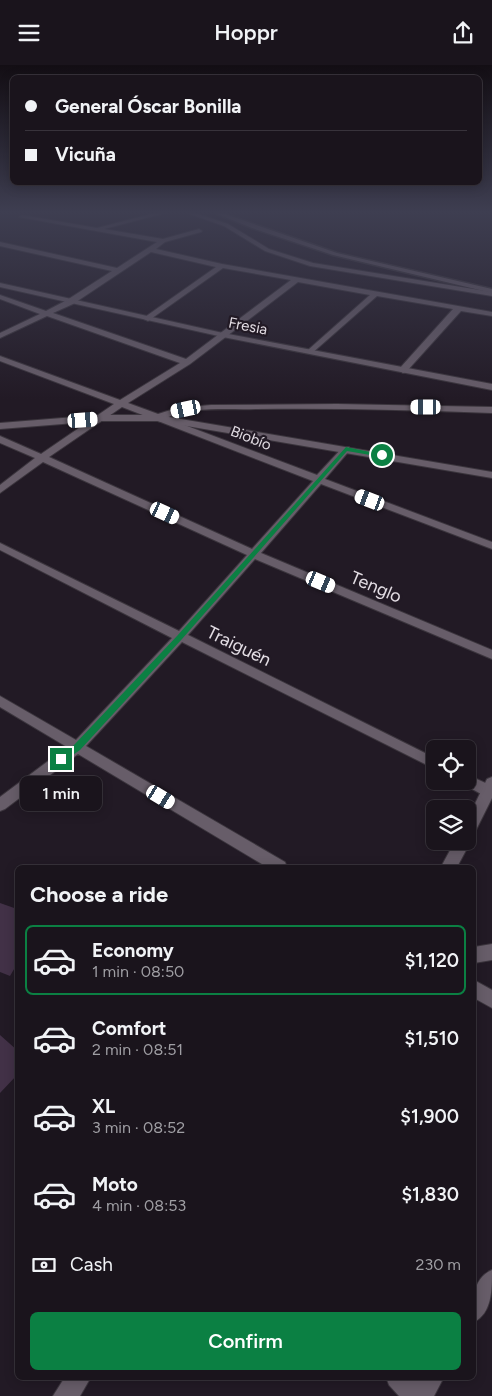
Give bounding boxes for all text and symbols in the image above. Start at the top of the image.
icon: menu [15,19,43,47]
text: Hoppr [214,19,278,46]
icon: share [449,19,477,47]
text: General Óscar Bonilla [55,95,241,118]
text: Vicuña [55,143,116,166]
street label: Fresia [227,313,269,339]
car [169,399,202,419]
car [411,400,441,415]
car [67,411,98,429]
street label: Biobío [228,422,274,454]
route start [371,444,393,466]
car [353,488,386,512]
car [148,500,181,526]
street label: Tenglo [347,566,405,608]
car [304,569,337,595]
street label: Traiguén [203,621,275,671]
map controls [426,740,476,850]
button: locate [426,740,476,790]
route end [50,748,72,770]
callout: 1 min [20,777,102,811]
car [144,783,177,811]
text: 1 min [42,784,80,803]
button: layers [426,800,476,850]
text: Choose a ride [30,881,168,908]
icon: car [32,938,77,983]
text: Economy [92,939,174,962]
text: $1,120 [405,949,459,972]
text: 1 min · 08:50 [92,962,184,981]
icon: car [32,1016,77,1061]
text: Comfort [92,1017,167,1040]
text: $1,510 [405,1027,459,1050]
text: 2 min · 08:51 [92,1040,183,1059]
icon: car [32,1094,77,1139]
text: XL [92,1095,115,1118]
text: $1,900 [400,1105,459,1128]
text: 3 min · 08:52 [92,1118,185,1137]
icon: car [32,1172,77,1217]
text: Moto [92,1173,138,1196]
text: $1,830 [401,1183,459,1206]
text: 4 min · 08:53 [92,1196,186,1215]
icon: cash [30,1251,58,1279]
text: Cash [70,1253,113,1276]
text: 230 m [416,1255,461,1274]
button: Confirm [30,1312,461,1370]

